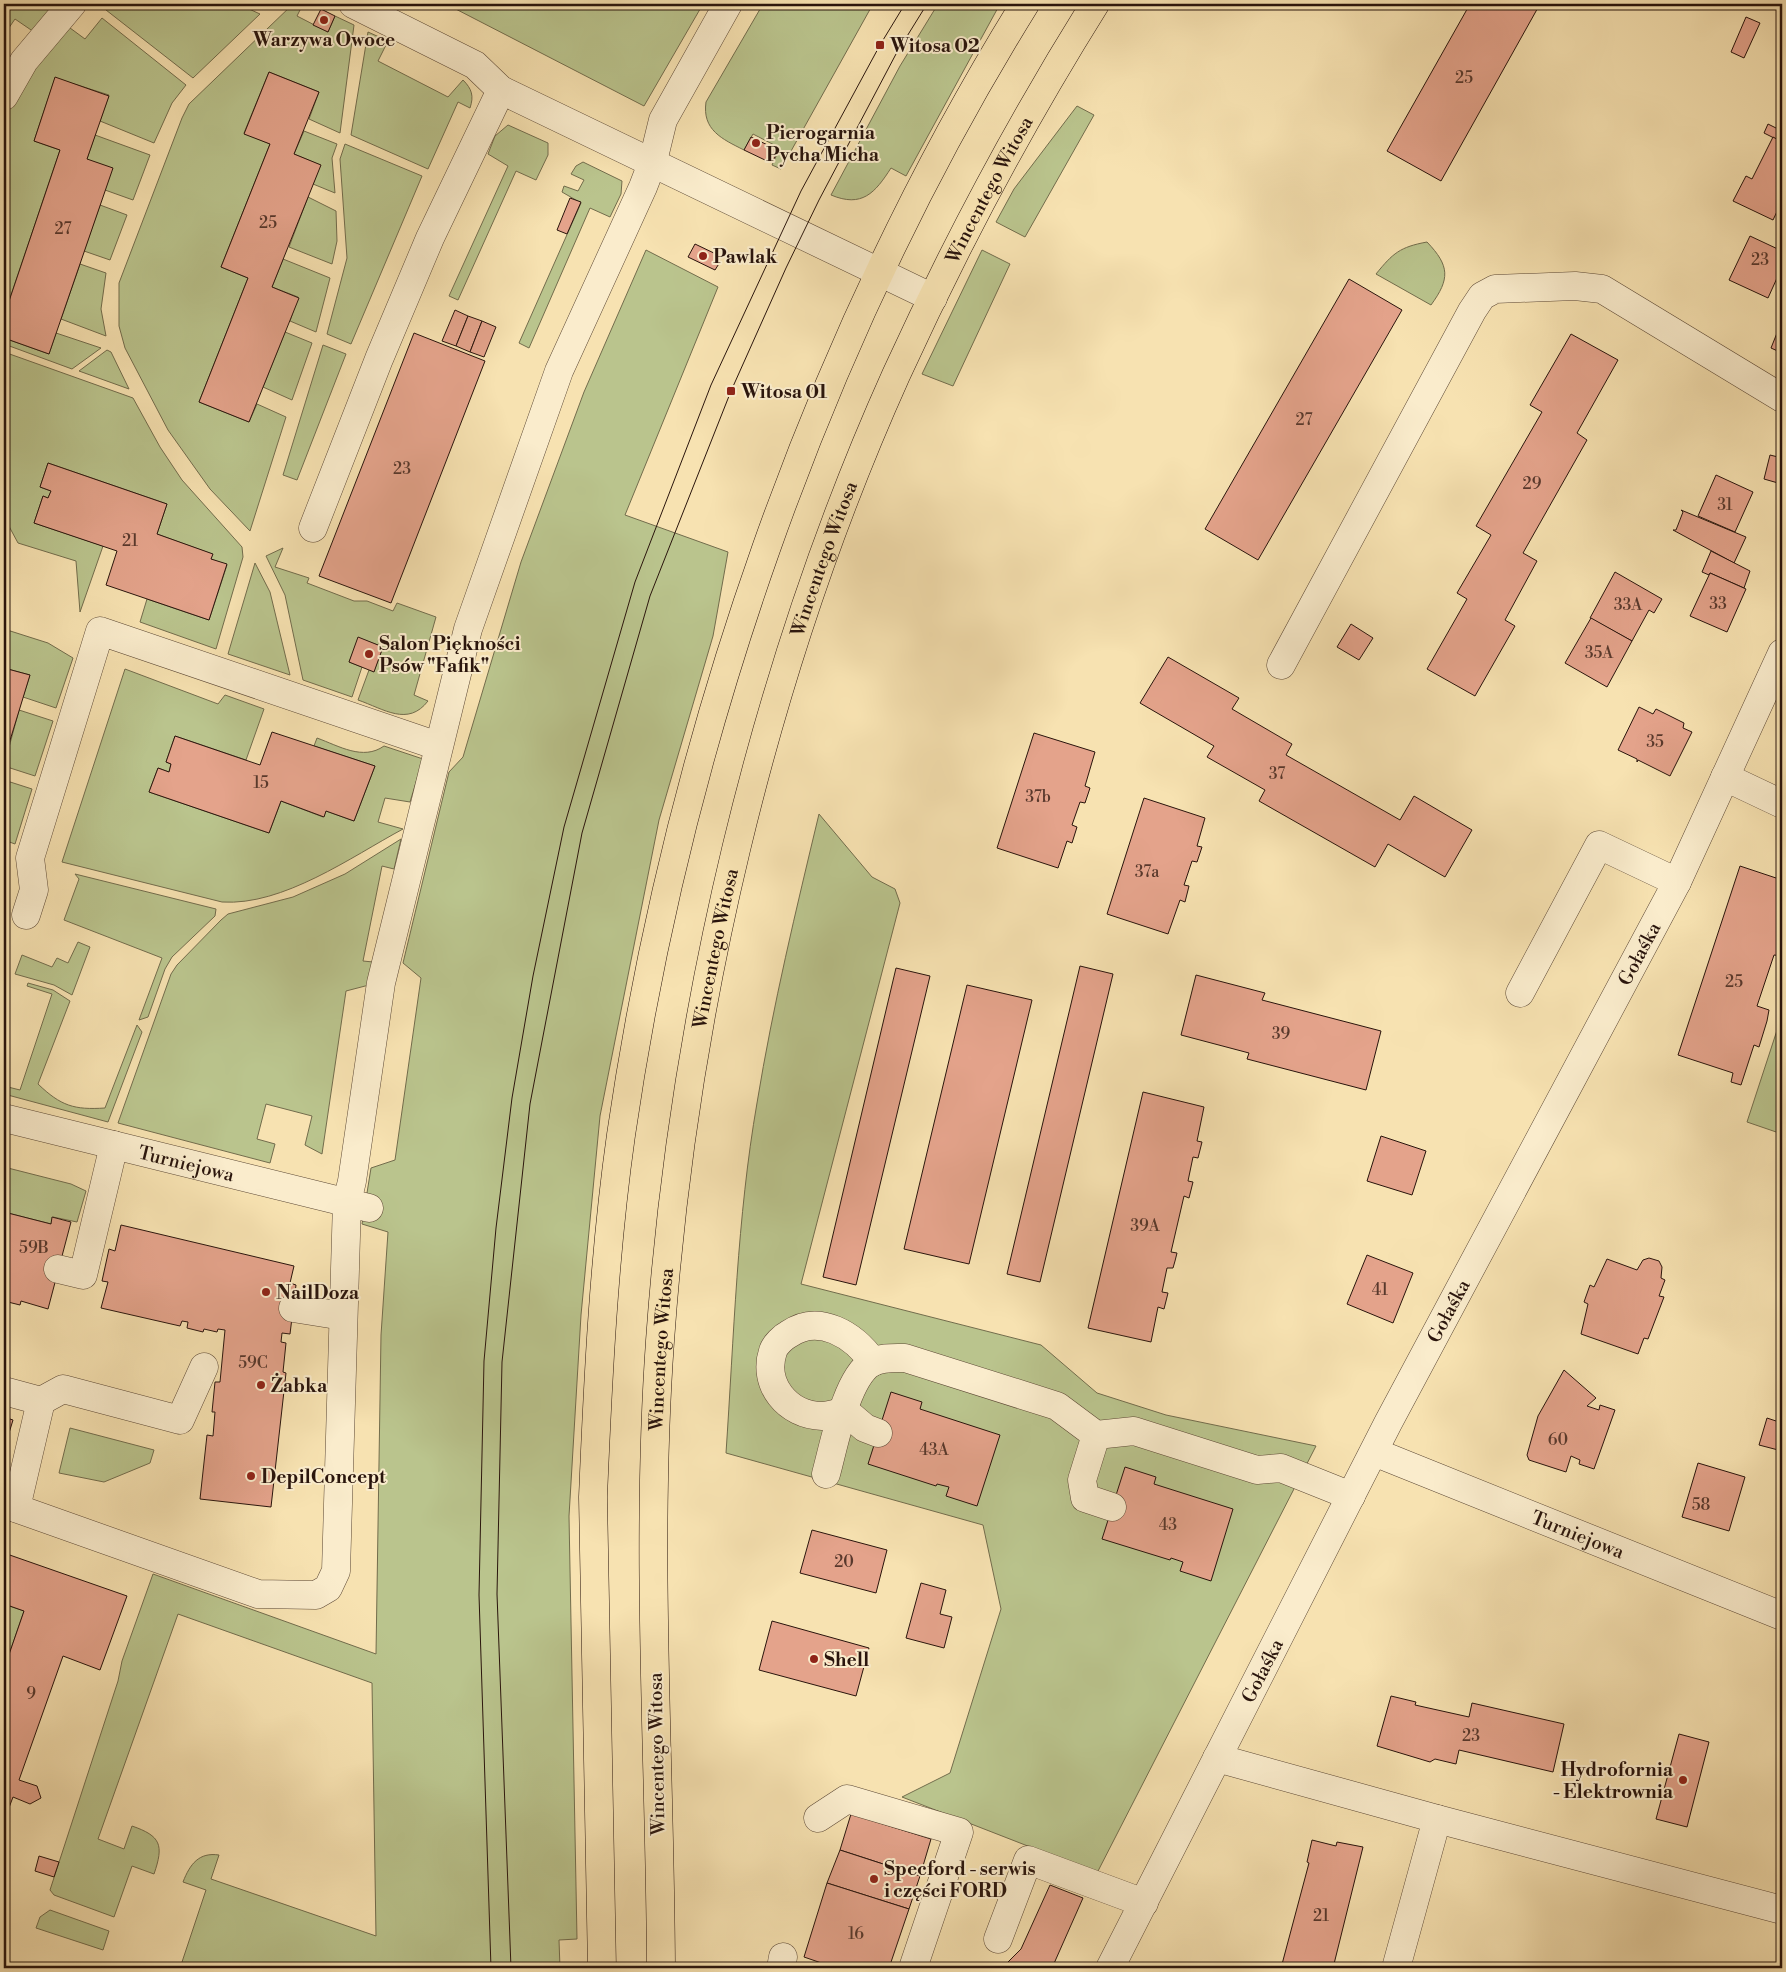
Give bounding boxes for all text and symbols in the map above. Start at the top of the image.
marker: Warzywa Owoce [318,14,330,26]
place label: Warzywa Owoce [252,28,395,52]
place label: Witosa 02 [889,34,980,58]
marker: Witosa 02 [874,39,886,51]
house number: 25 [1455,68,1473,88]
street label: Wincentego Witosa [940,112,1039,268]
place label: Pierogarnia Pycha Micha [766,121,880,167]
marker: Pierogarnia Pycha Micha [750,137,762,149]
house number: 25 [259,213,277,233]
house number: 27 [54,219,72,239]
place label: Pawlak [713,245,777,269]
marker: Pawlak [697,250,709,262]
house number: 23 [1751,250,1769,270]
place label: Witosa 01 [740,380,827,404]
marker: Witosa 01 [725,385,737,397]
house number: 27 [1295,410,1313,430]
house number: 23 [393,459,411,479]
house number: 29 [1523,474,1542,494]
street label: Wincentego Witosa [785,478,863,640]
house number: 31 [1717,495,1733,515]
house number: 21 [122,531,138,551]
house number: 33 [1709,594,1727,614]
house number: 33A [1614,595,1643,615]
place label: Salon Piękności Psów "Fafik" [379,632,521,678]
house number: 35A [1585,643,1614,663]
marker: Salon Piękności Psów "Fafik" [363,648,375,660]
house number: 35 [1646,732,1664,752]
house number: 37 [1269,764,1285,784]
house number: 15 [253,773,269,793]
house number: 37b [1025,787,1051,807]
house number: 37a [1135,862,1160,882]
street label: Wincentego Witosa [688,866,744,1032]
street label: Gołaśka [1613,918,1667,990]
house number: 25 [1725,972,1743,992]
house number: 39 [1272,1024,1291,1044]
street label: Turniejowa [136,1141,237,1187]
house number: 39A [1130,1216,1161,1236]
house number: 59B [19,1238,49,1258]
street label: Wincentego Witosa [644,1267,679,1432]
street label: Gołaśka [1422,1275,1476,1347]
house number: 41 [1372,1280,1388,1300]
place label: NailDoza [276,1281,360,1305]
marker: NailDoza [260,1286,272,1298]
house number: 59C [238,1353,268,1373]
place label: Żabka [271,1372,328,1398]
marker: Żabka [255,1379,267,1391]
house number: 60 [1548,1430,1568,1450]
house number: 43A [919,1440,950,1460]
place label: DepilConcept [261,1465,386,1489]
marker: DepilConcept [245,1470,257,1482]
house number: 58 [1692,1495,1711,1515]
street label: Turniejowa [1528,1506,1628,1565]
house number: 43 [1159,1515,1177,1535]
house number: 20 [834,1552,854,1572]
street label: Gołaśka [1236,1635,1289,1707]
place label: Shell [824,1648,869,1672]
marker: Shell [808,1653,820,1665]
street label: Wincentego Witosa [644,1672,670,1837]
house number: 9 [26,1684,36,1704]
house number: 23 [1462,1726,1480,1746]
place label: Hydrofornia - Elektrownia [1553,1758,1674,1804]
marker: Hydrofornia - Elektrownia [1677,1774,1689,1786]
place label: Specford - serwis i części FORD [884,1857,1036,1903]
marker: Specford - serwis i części FORD [868,1873,880,1885]
house number: 21 [1313,1906,1329,1926]
house number: 16 [848,1924,864,1944]

